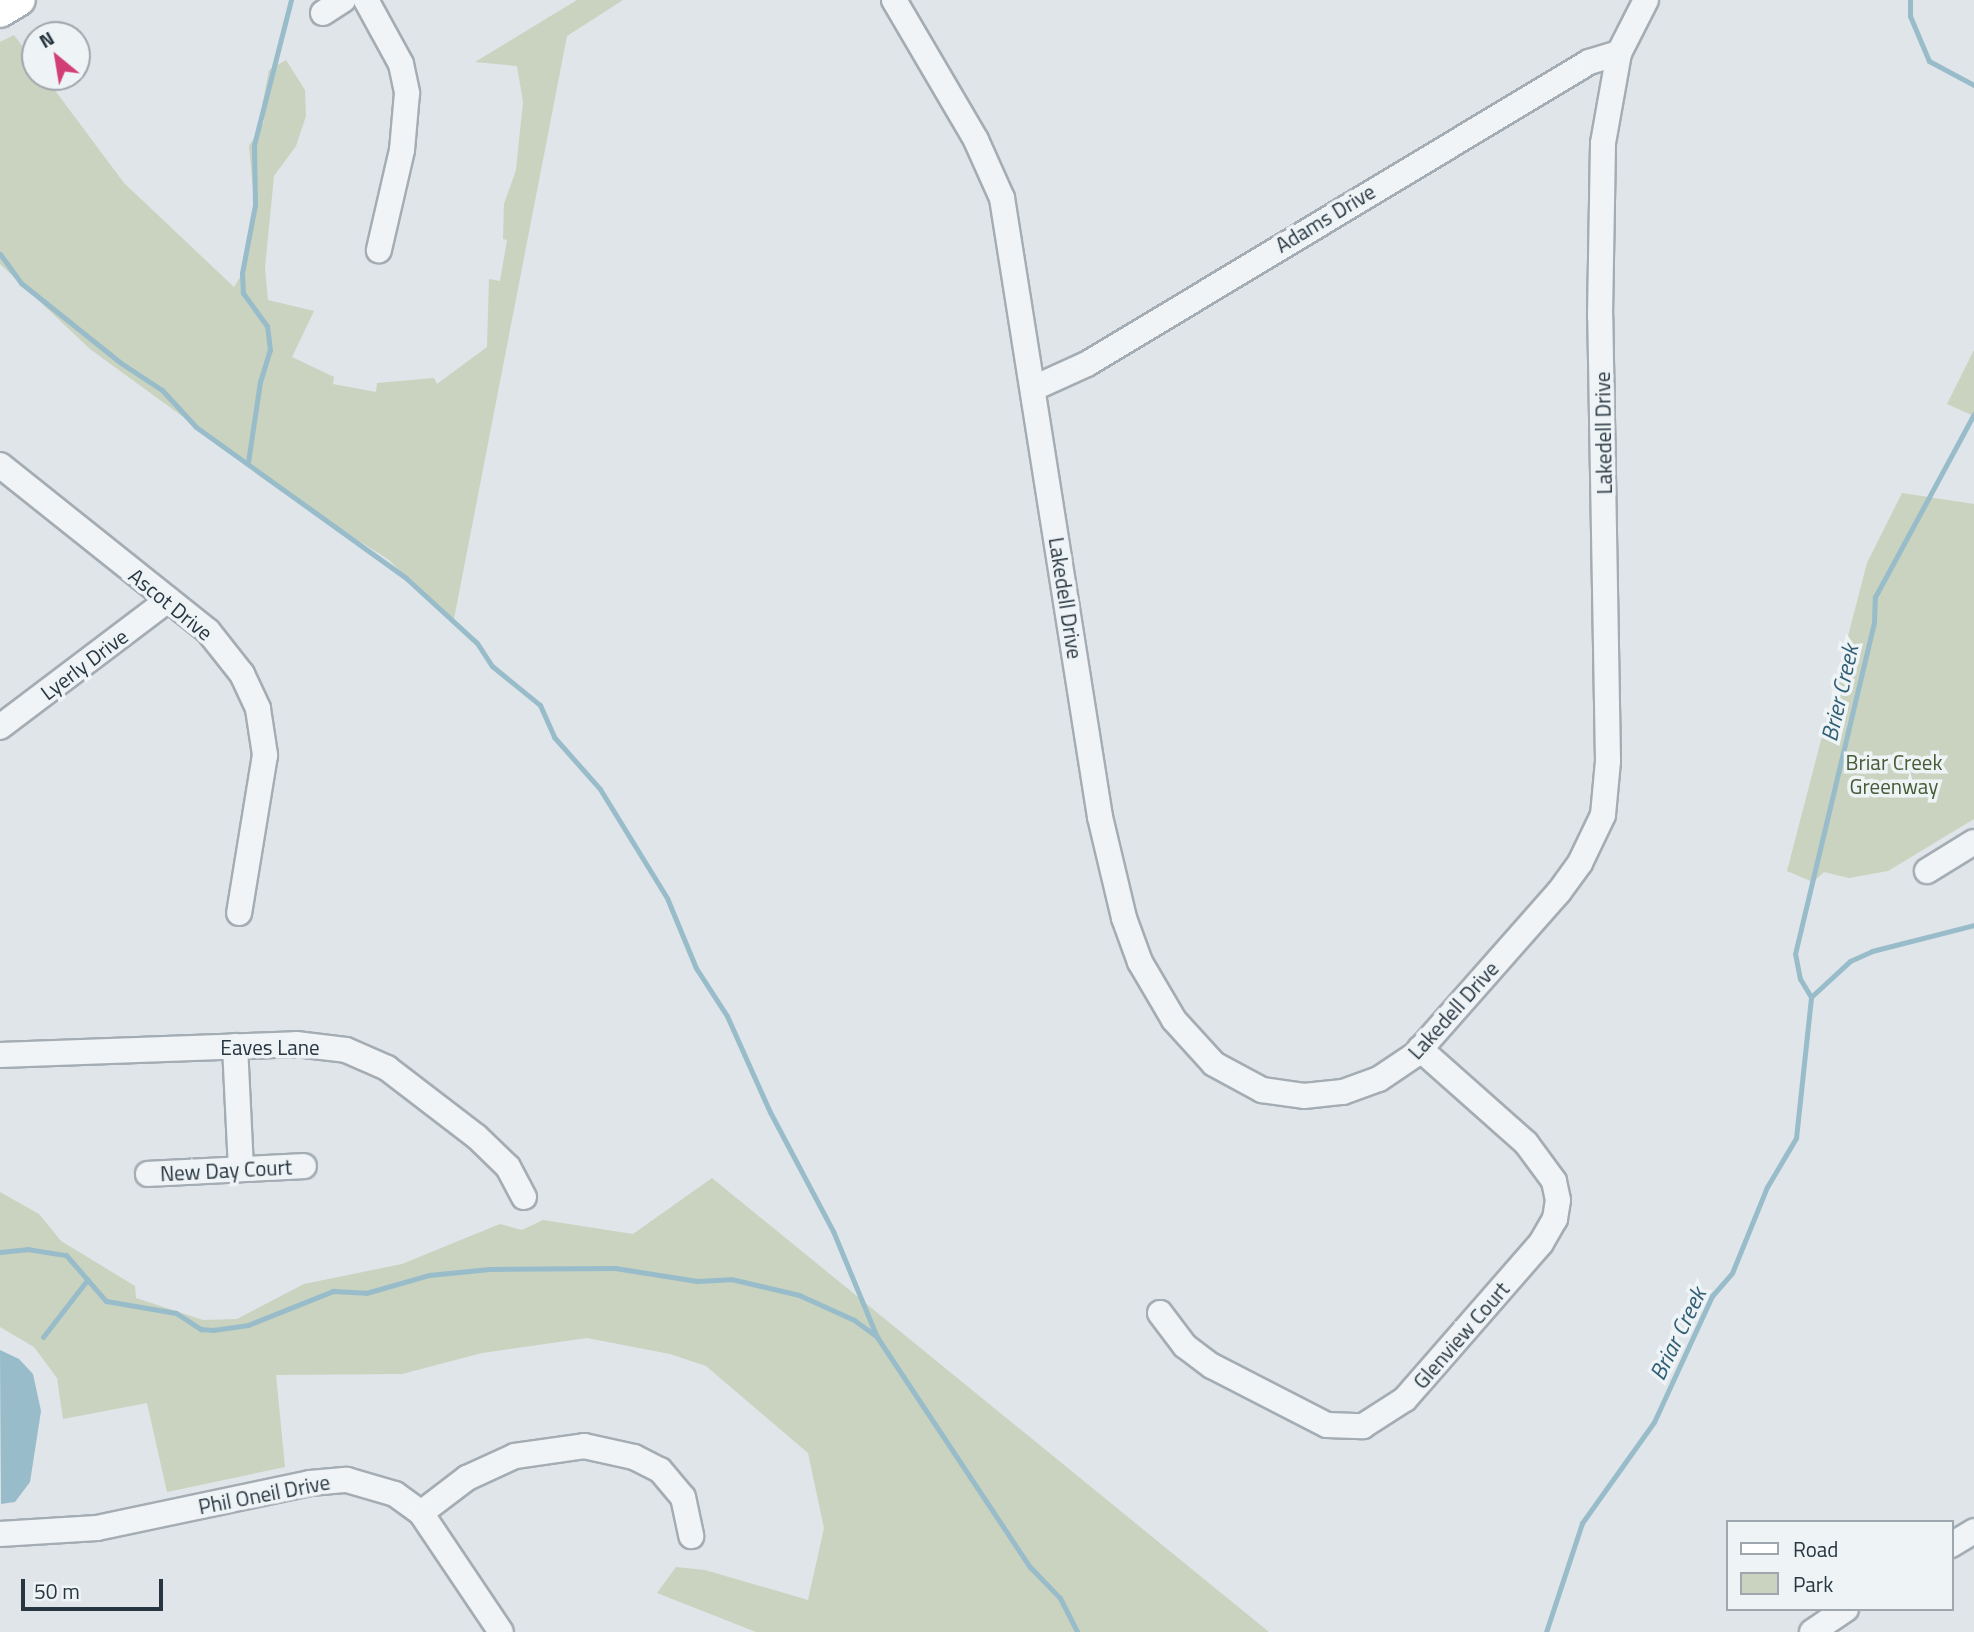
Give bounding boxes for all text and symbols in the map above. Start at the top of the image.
north arrow [21,21,91,91]
text: N [33,23,59,55]
street label: Adams Drive [1271,178,1379,258]
street label: Lakedell Drive [1589,371,1617,495]
street label: Lakedell Drive [1044,535,1088,661]
street label: Ascot Drive [124,563,218,645]
street label: Lyerly Drive [36,623,132,705]
water label: Brier Creek [1815,642,1865,744]
park label: Briar Creek Greenway [1846,749,1942,799]
street label: Lakedell Drive [1403,956,1503,1064]
street label: Eaves Lane [220,1034,320,1060]
street label: New Day Court [159,1154,293,1186]
street label: Glenview Court [1408,1276,1514,1394]
water label: Briar Creek [1644,1283,1712,1385]
street label: Phil Oneil Drive [196,1469,332,1519]
legend [1726,1520,1953,1611]
text: Road [1793,1533,1838,1565]
scale bar [24,1566,166,1610]
text: Park [1793,1568,1833,1600]
text: 50 m [34,1575,80,1607]

